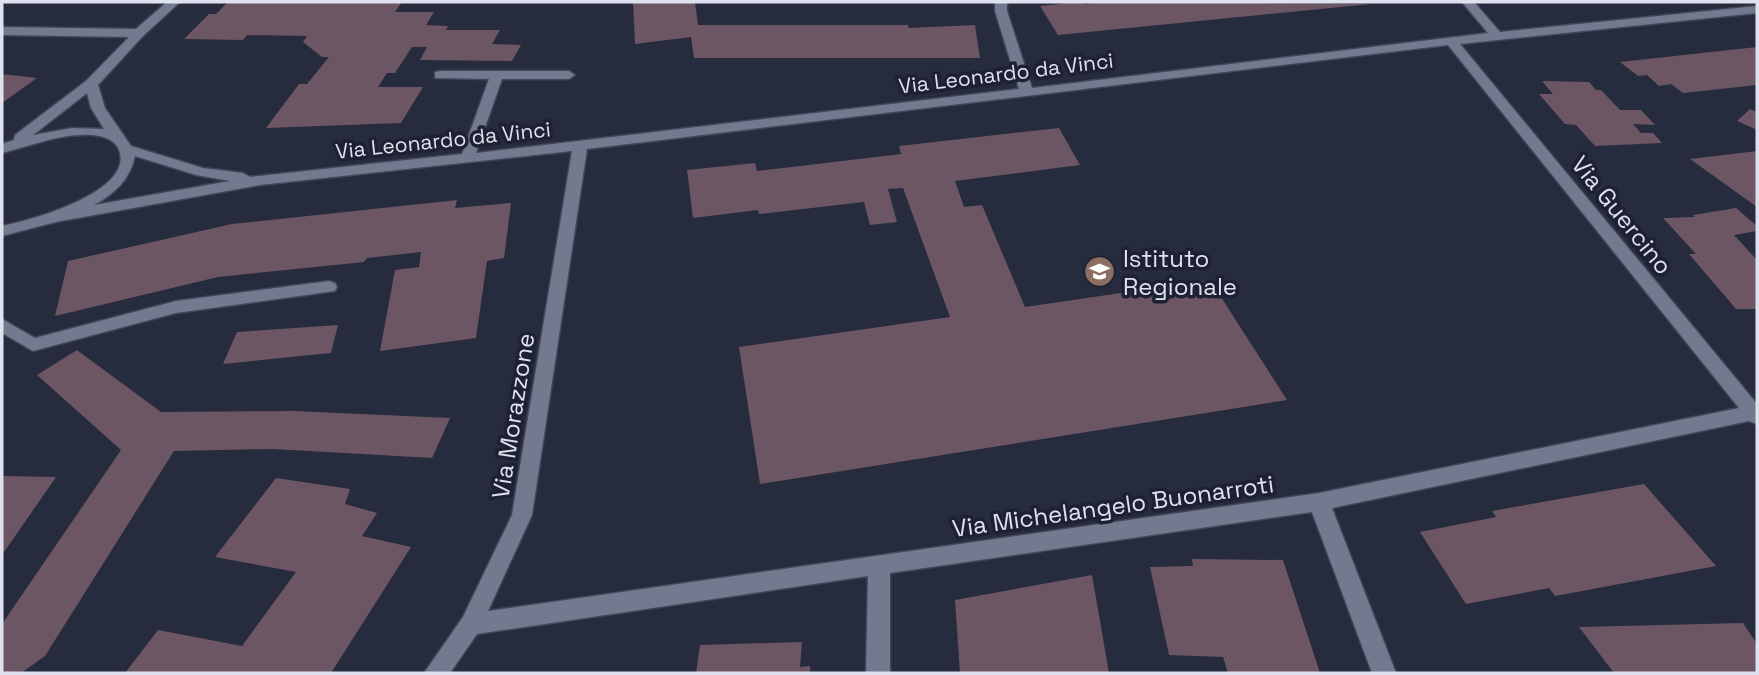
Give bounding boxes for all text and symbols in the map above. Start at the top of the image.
street label: Via Leonardo da Vinci [897,46,1115,100]
street label: Via Leonardo da Vinci [334,115,552,165]
street label: Via Guercino [1565,149,1679,281]
place label: Istituto Regionale [1123,243,1237,302]
school or university icon: Istituto Regionale [1083,255,1117,289]
street label: Via Morazzone [485,331,541,501]
street label: Via Michelangelo Buonarroti [950,468,1276,544]

